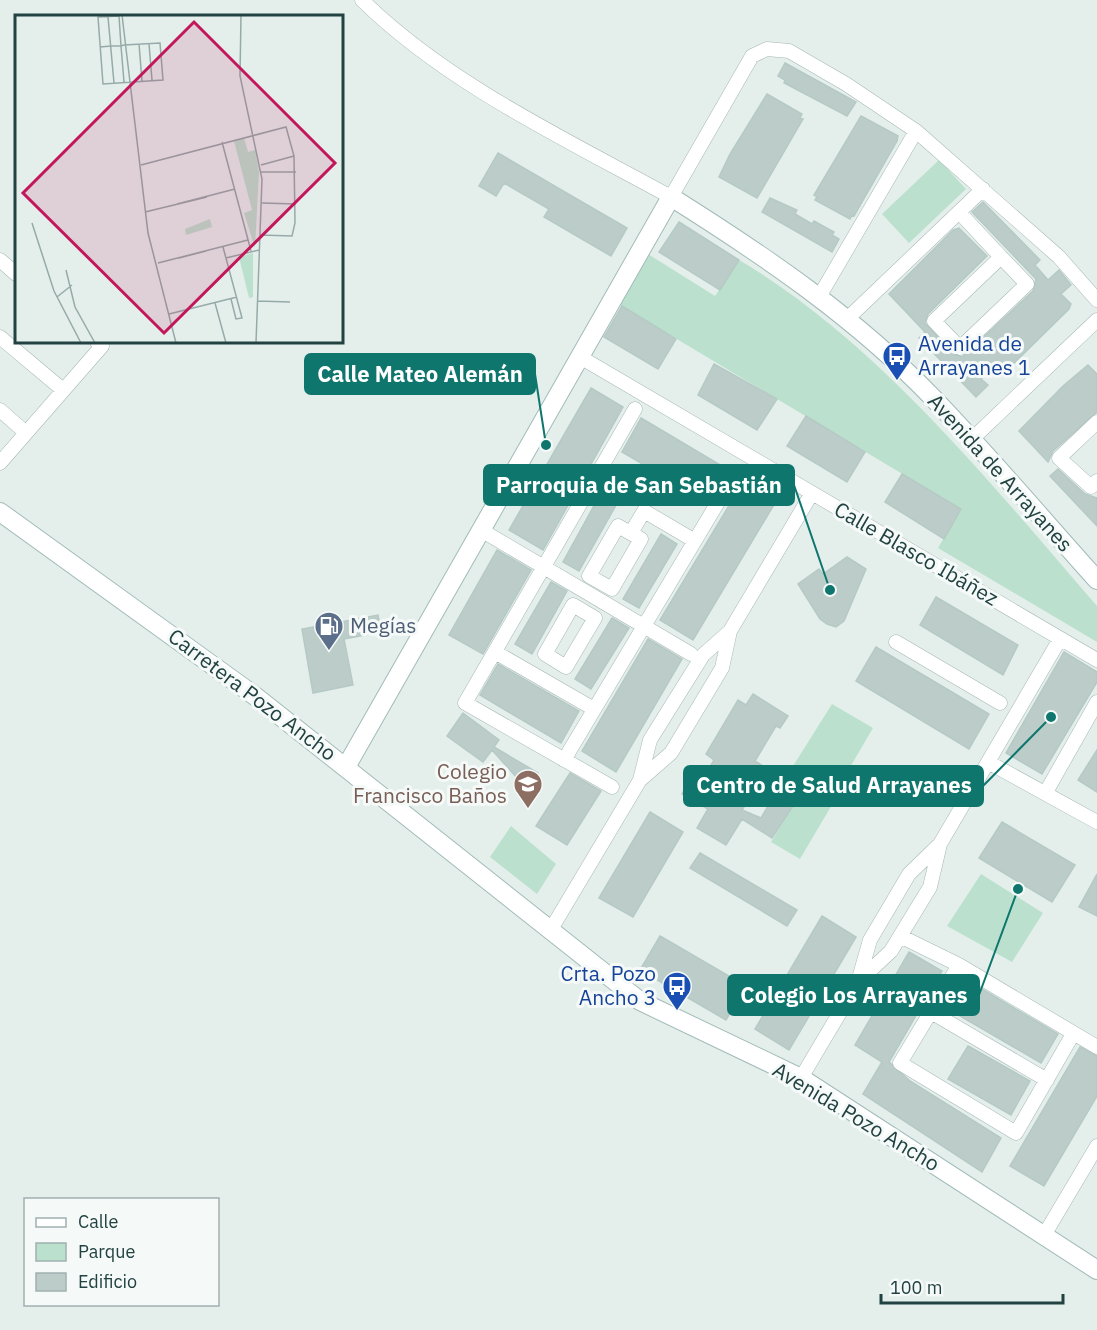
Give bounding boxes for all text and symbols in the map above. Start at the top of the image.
inset map [15,15,344,344]
place label: Avenida de Arrayanes 1 [918,329,1031,381]
bus stop icon: Avenida de Arrayanes 1 [881,340,913,382]
callout: Calle Mateo Alemán [305,354,535,394]
text: Calle Mateo Alemán [317,359,523,388]
street label: Avenida de Arrayanes [922,387,1079,557]
callout: Parroquia de San Sebastián [484,465,794,505]
text: Parroquia de San Sebastián [496,470,782,499]
street label: Calle Blasco Ibáñez [829,495,1004,612]
fuel station icon: Megías [313,610,345,652]
place label: Megías [350,611,416,639]
street label: Carretera Pozo Ancho [163,622,342,767]
place label: Colegio Francisco Baños [353,757,507,809]
callout: Centro de Salud Arrayanes [684,766,983,806]
school or university icon: Colegio Francisco Baños [512,768,544,810]
text: Centro de Salud Arrayanes [696,770,972,799]
place label: Crta. Pozo Ancho 3 [560,959,656,1011]
bus stop icon: Crta. Pozo Ancho 3 [661,970,693,1012]
callout: Colegio Los Arrayanes [728,975,979,1015]
text: Colegio Los Arrayanes [740,980,968,1009]
street label: Avenida Pozo Ancho [768,1055,945,1177]
legend [24,1198,219,1306]
text: Calle [78,1210,118,1233]
text: Parque [78,1240,136,1263]
scale bar [881,1267,1062,1305]
text: Edificio [78,1270,137,1293]
text: 100 m [890,1276,942,1299]

